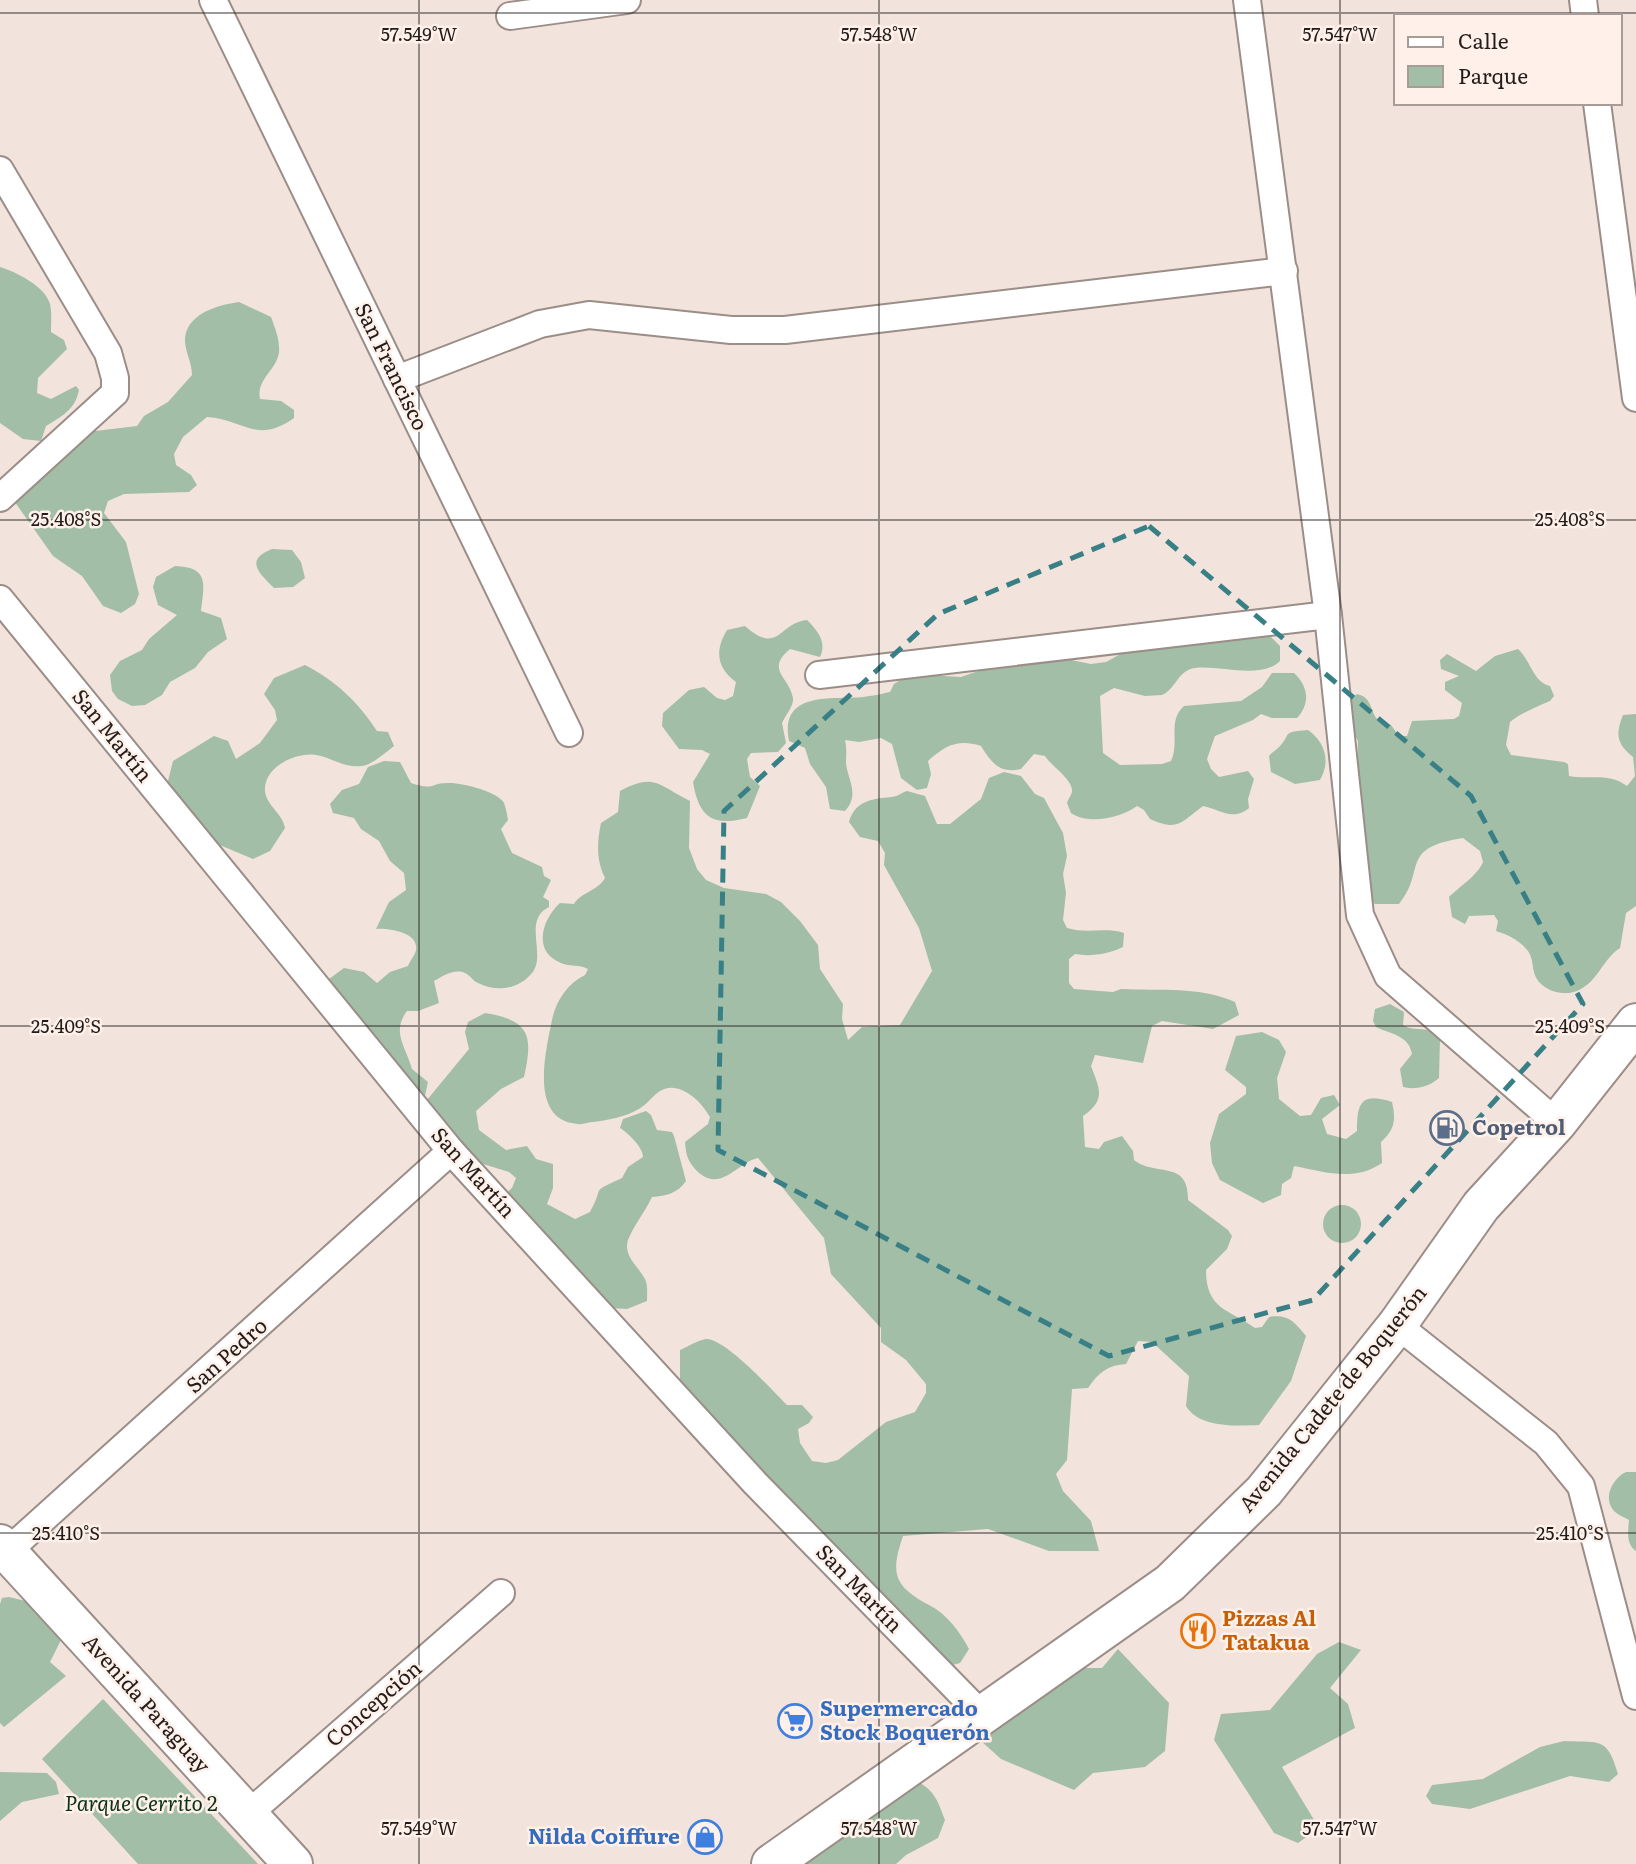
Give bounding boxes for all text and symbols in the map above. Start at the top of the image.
legend [1394,14,1622,105]
text: 57.549°W [381,20,458,47]
text: 57.548°W [841,20,918,47]
text: 57.547°W [1302,20,1378,47]
text: Calle [1458,24,1509,55]
text: Parque [1458,59,1528,90]
street label: San Francisco [349,297,438,435]
text: 25.408°S [31,505,101,532]
text: 25.408°S [1535,505,1605,532]
street label: San Martín [66,681,161,788]
text: 25.409°S [31,1012,101,1039]
text: 25.409°S [1535,1012,1605,1039]
fuel station icon: Copetrol [1428,1109,1466,1147]
place label: Copetrol [1472,1110,1566,1141]
street label: San Martín [426,1119,524,1224]
street label: Avenida Cadete de Boquerón [1230,1277,1432,1517]
street label: San Pedro [178,1309,273,1399]
text: 25.410°S [32,1519,100,1546]
text: 25.410°S [1536,1519,1604,1546]
street label: San Martín [811,1536,911,1639]
place label: Pizzas Al Tatakua [1222,1601,1316,1656]
restaurant icon: Pizzas Al Tatakua [1179,1612,1217,1650]
street label: Avenida Paraguay [77,1626,219,1779]
street label: Concepción [318,1652,427,1753]
place label: Supermercado Stock Boquerón [820,1691,990,1746]
supermarket icon: Supermercado Stock Boquerón [776,1702,814,1740]
park label: Parque Cerrito 2 [64,1786,218,1817]
text: 57.549°W [381,1814,458,1841]
text: 57.548°W [841,1814,918,1841]
text: 57.547°W [1302,1814,1378,1841]
shop icon: Nilda Coiffure [686,1818,724,1856]
place label: Nilda Coiffure [528,1819,680,1850]

